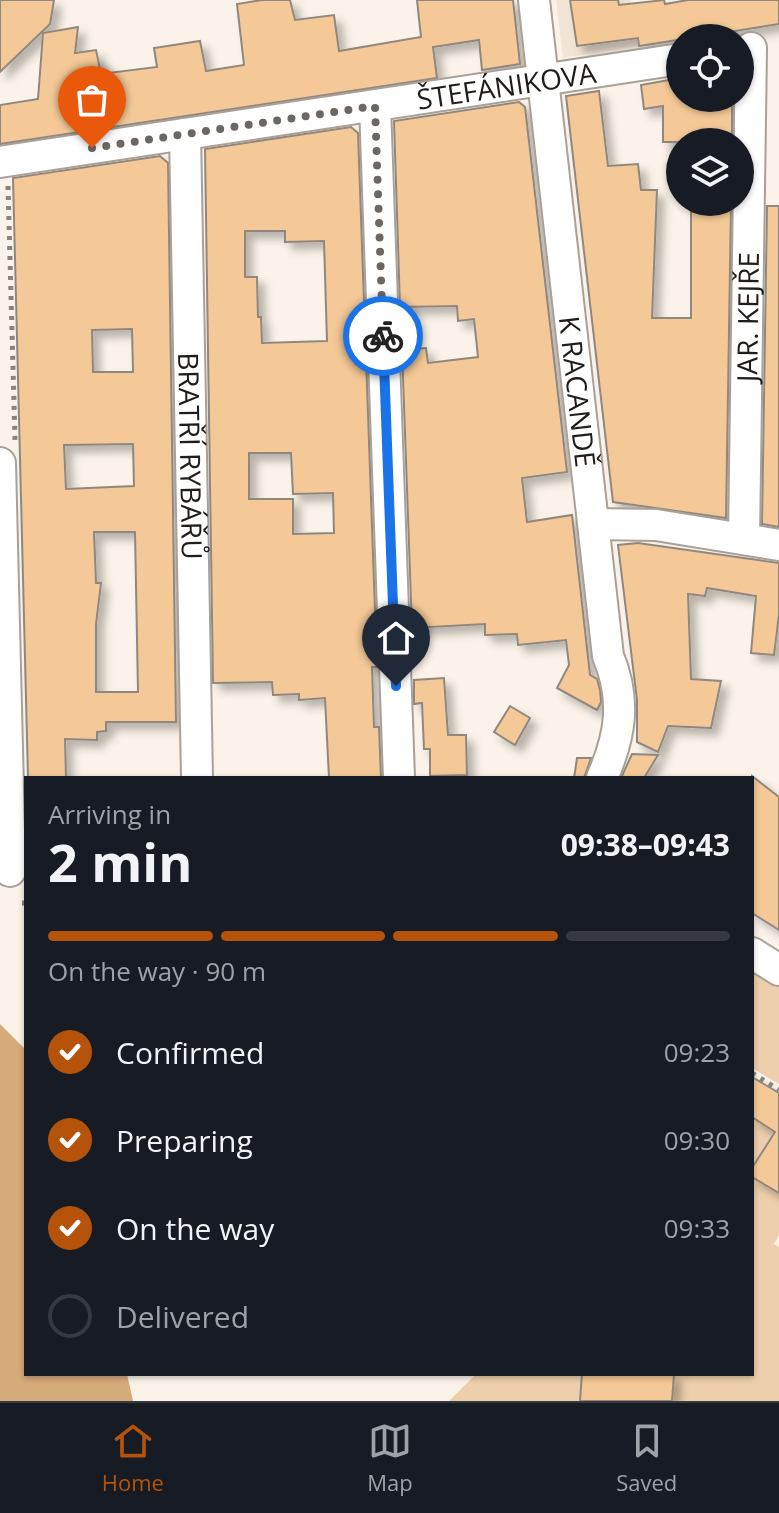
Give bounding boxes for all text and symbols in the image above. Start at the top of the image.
map controls [666,24,754,216]
button: locate [666,24,754,112]
street label: ŠTEFÁNIKOVA [414,53,599,118]
pin [58,66,126,148]
icon: bag [70,78,114,122]
button: layers [666,128,754,216]
street label: JAR. KEJŘE [727,252,767,385]
courier [343,296,423,376]
icon: bike [361,314,405,358]
street label: K RACANDĚ [551,314,606,469]
street label: BRATŘÍ RYBÁŘŮ [170,352,212,560]
pin [362,604,430,686]
icon: home [374,616,418,660]
text: Arriving in [48,796,171,832]
text: 09:38–09:43 [561,824,730,865]
text: 2 min [48,826,192,897]
text: On the way · 90 m [48,953,266,989]
icon: check [48,1030,92,1074]
text: Confirmed [116,1032,264,1073]
text: 09:23 [664,1034,730,1070]
icon: check [48,1118,92,1162]
text: Preparing [116,1120,253,1161]
text: 09:30 [664,1122,730,1158]
icon: check [48,1206,92,1250]
text: On the way [116,1208,274,1249]
text: 09:33 [664,1210,730,1246]
text: Delivered [116,1296,249,1337]
tab: Home [102,1419,164,1497]
tab: Map [367,1419,413,1497]
tab: Saved [616,1419,677,1497]

